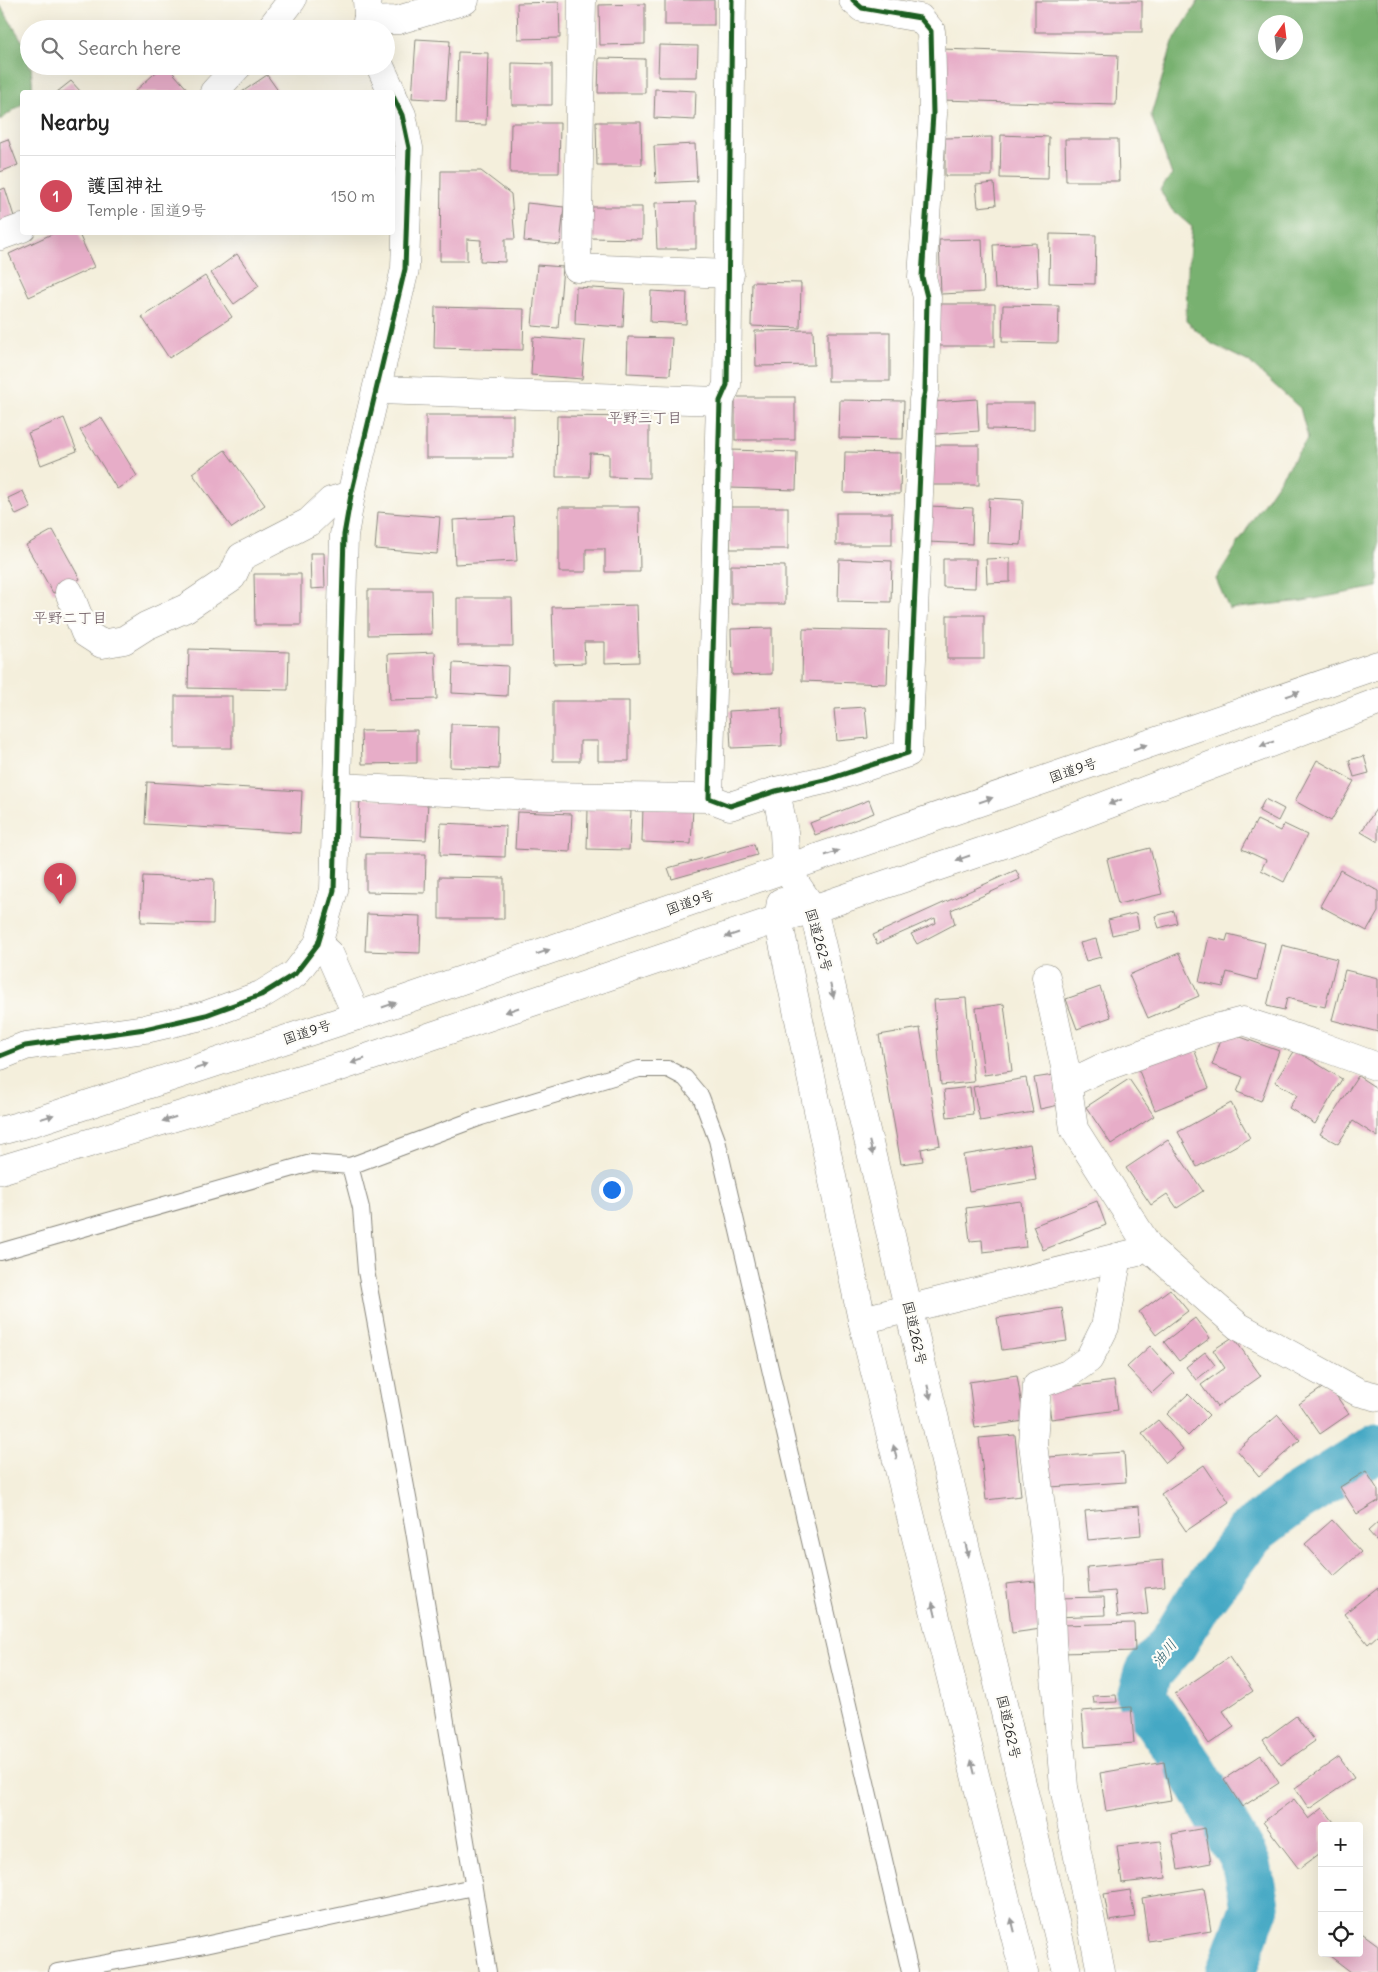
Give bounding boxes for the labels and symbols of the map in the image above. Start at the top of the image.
north arrow [1258,15,1303,60]
district label: 平野三丁目 [607,408,683,427]
district label: 平野二丁目 [32,608,108,627]
one-way arrow [1286,690,1301,698]
one-way arrow [1259,740,1274,748]
one-way arrow [1132,743,1147,750]
street label: 国道9号 [1046,753,1100,787]
one-way arrow [979,796,994,804]
one-way arrow [1107,798,1122,806]
one-way arrow [825,849,840,856]
one-way arrow [955,855,970,862]
pin: 1 [44,863,76,904]
street label: 国道9号 [663,885,717,919]
street label: 国道262号 [801,906,837,974]
one-way arrow [725,932,740,939]
one-way arrow [535,948,550,955]
one-way arrow [828,983,836,998]
one-way arrow [382,1001,397,1009]
one-way arrow [504,1006,519,1014]
street label: 国道9号 [280,1016,334,1048]
one-way arrow [350,1057,365,1065]
one-way arrow [194,1062,209,1070]
one-way arrow [39,1113,54,1121]
one-way arrow [161,1115,176,1123]
one-way arrow [867,1141,875,1156]
your location [599,1177,625,1203]
street label: 国道262号 [899,1299,931,1367]
one-way arrow [925,1384,933,1399]
one-way arrow [891,1444,899,1459]
one-way arrow [963,1542,971,1557]
one-way arrow [930,1602,938,1617]
water label: 油川 [1147,1635,1181,1671]
street label: 国道262号 [993,1693,1025,1761]
one-way arrow [969,1759,977,1774]
one-way arrow [1008,1917,1016,1932]

